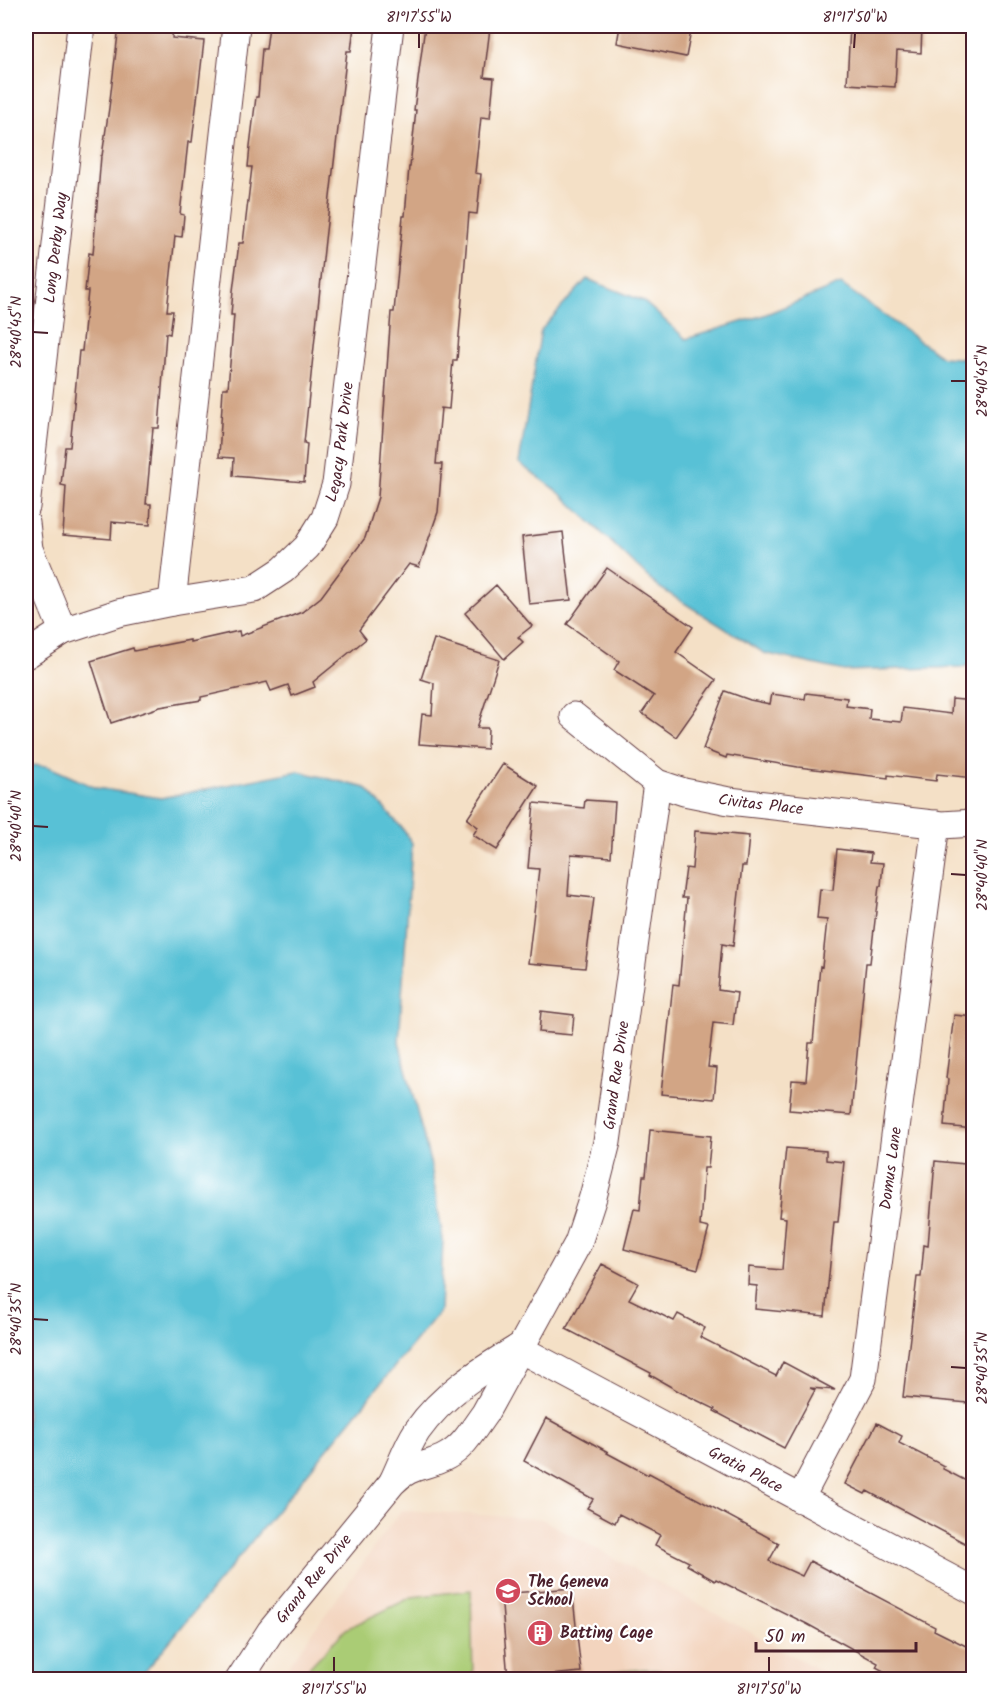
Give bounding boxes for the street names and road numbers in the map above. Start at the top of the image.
street label: Long Derby Way [37,191,74,304]
street label: Legacy Park Drive [318,381,360,505]
street label: Civitas Place [716,787,805,822]
street label: Grand Rue Drive [596,1019,636,1131]
street label: Domus Lane [873,1125,909,1211]
street label: Gratia Place [704,1439,787,1499]
street label: Grand Rue Drive [269,1528,358,1629]

